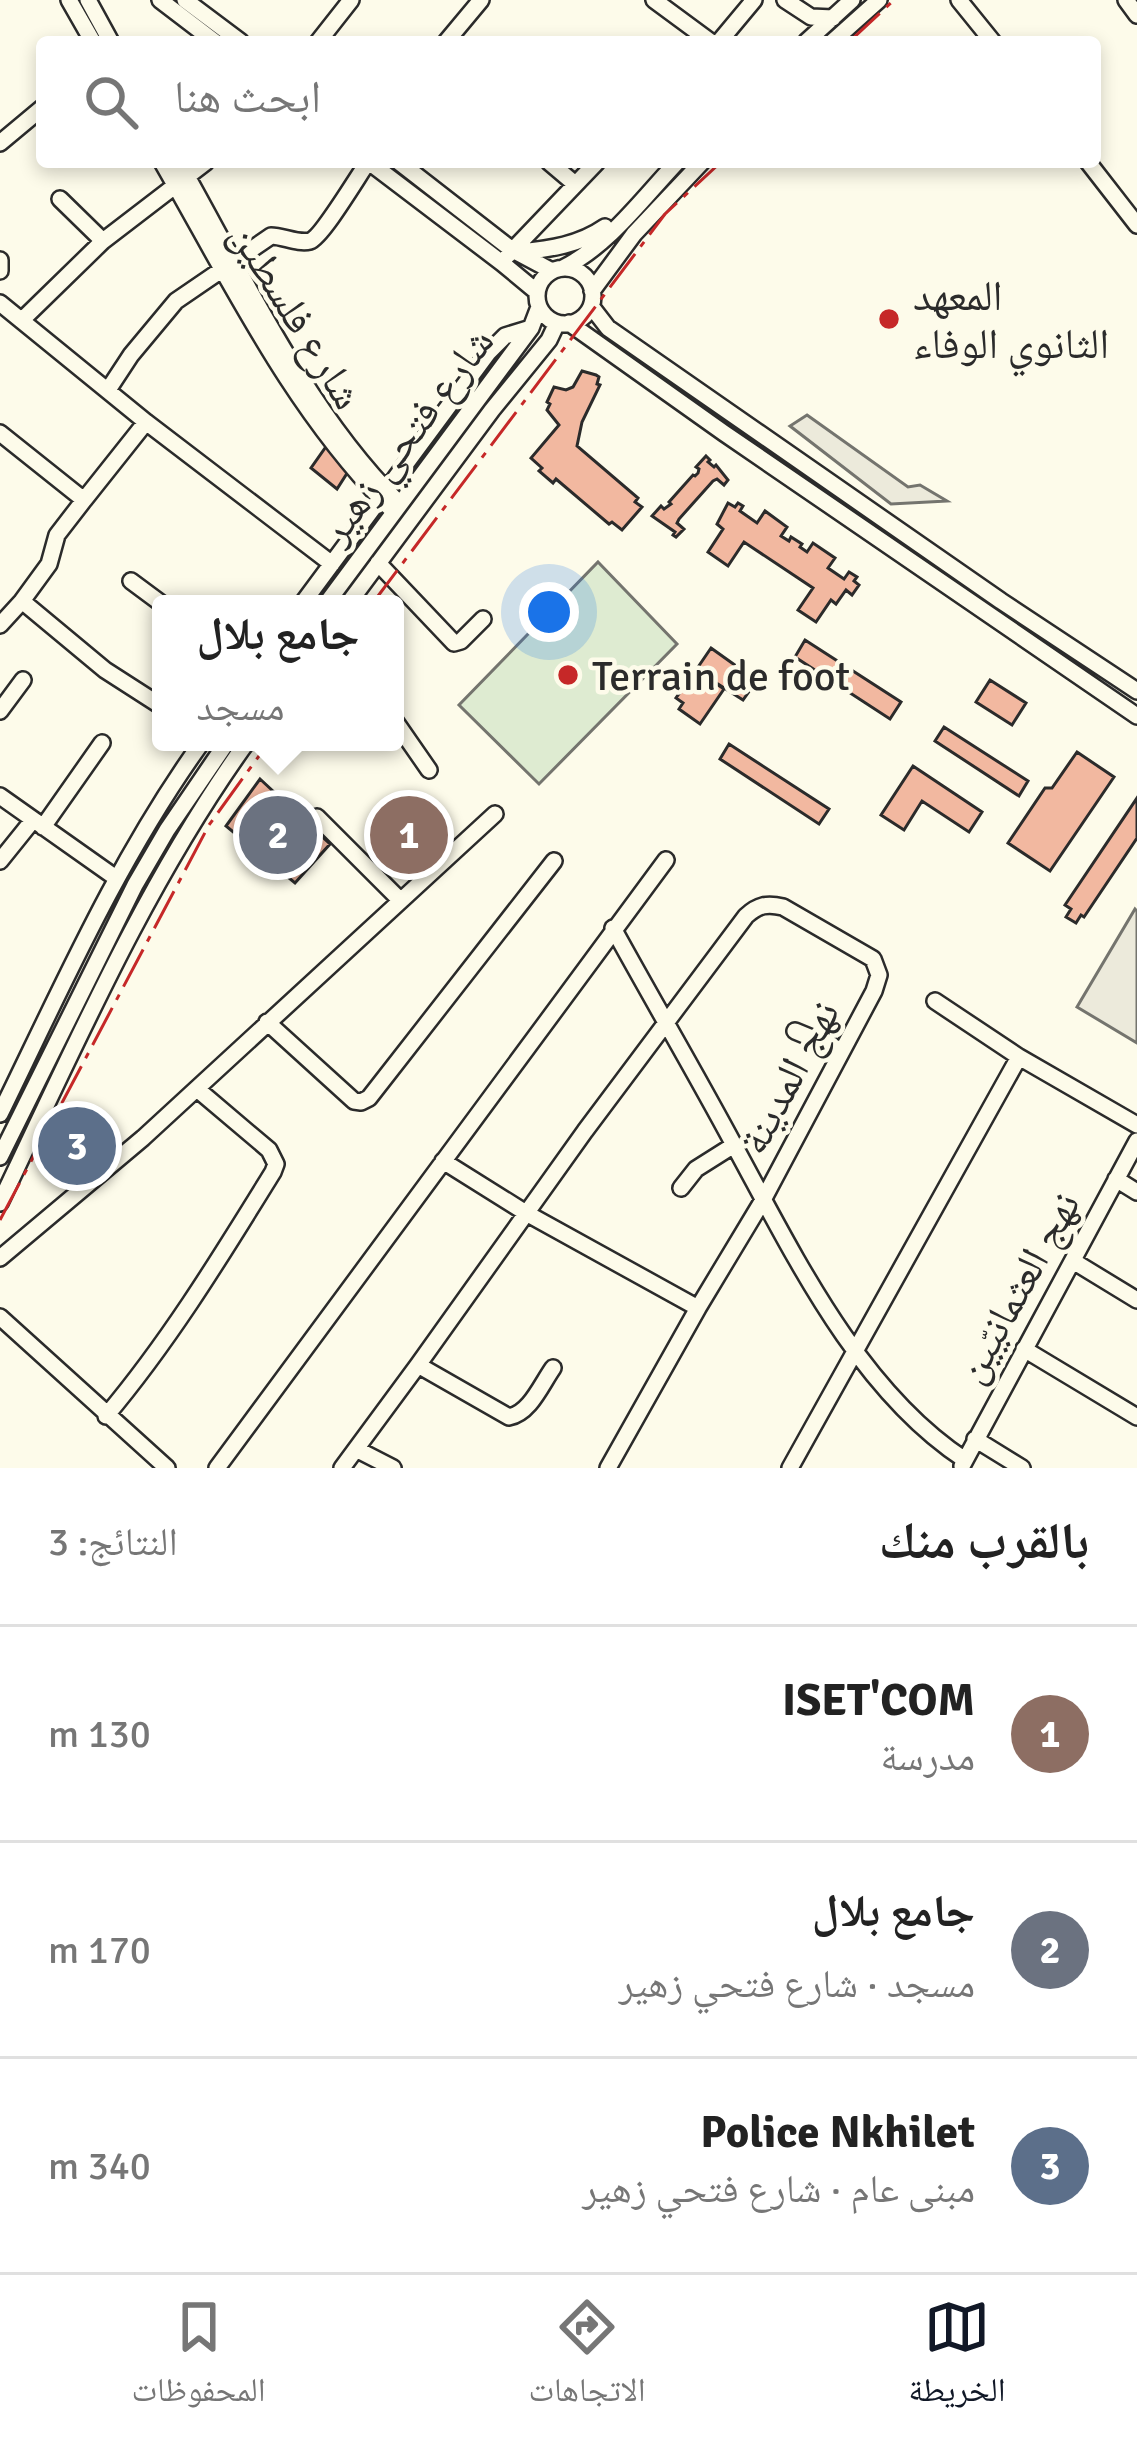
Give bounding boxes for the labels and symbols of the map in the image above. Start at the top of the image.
street label: شارع فلسطين [218,213,373,419]
place label: المعهد الثانوي الوفاء [913,271,1109,377]
marker: المعهد الثانوي الوفاء [876,306,902,332]
street label: شارع فتحي زهير [309,318,510,559]
your location [519,582,579,642]
place label: Terrain de foot [592,651,850,702]
marker: Terrain de foot [555,662,581,688]
pin: 2 [239,790,317,880]
pin: 1 [370,790,448,880]
street label: نهج المدينة [728,992,851,1163]
pin: 3 [38,1101,116,1191]
street label: نهج العثمانيّين [945,1183,1092,1392]

